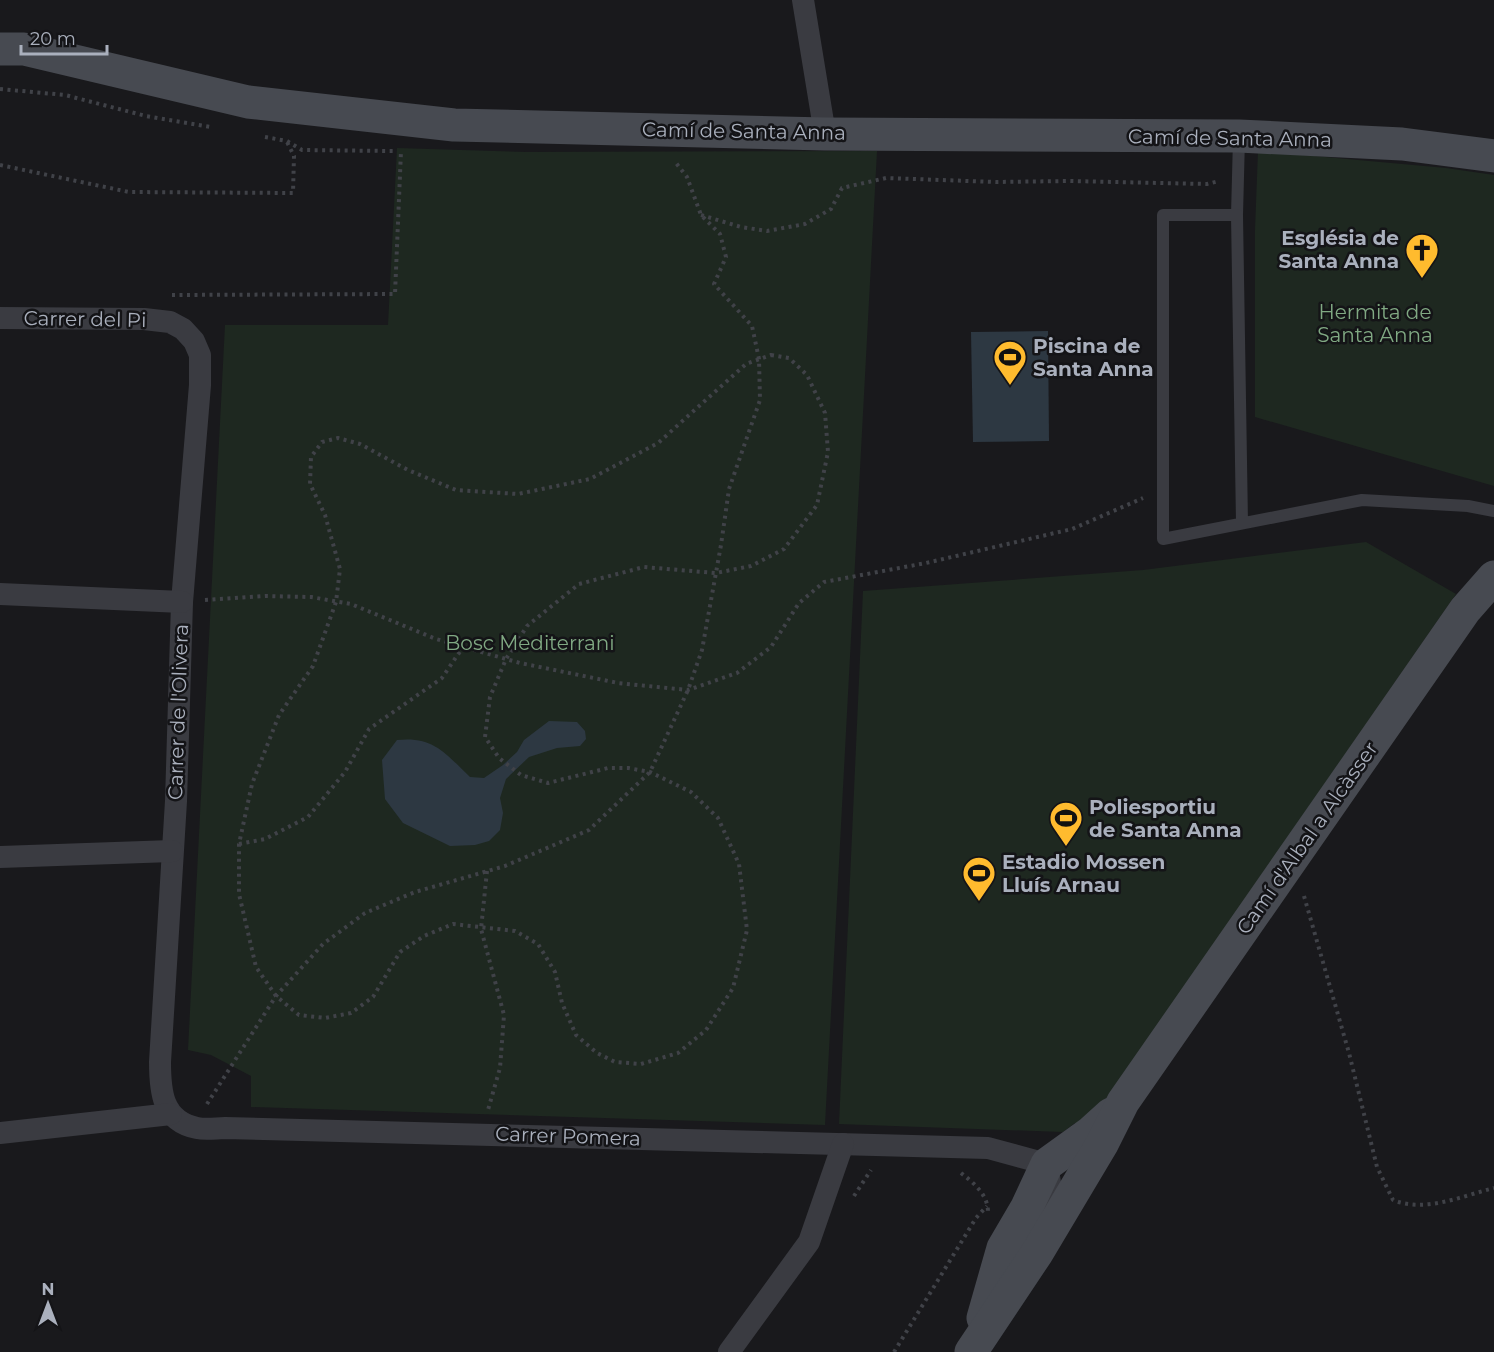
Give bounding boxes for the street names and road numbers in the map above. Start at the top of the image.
street label: Camí de Santa Anna [642,117,846,145]
street label: Camí de Santa Anna [1128,124,1332,152]
street label: Carrer del Pi [23,306,147,332]
street label: Carrer de l'Olivera [163,624,193,800]
street label: Camí d'Albal a Alcàsser [1231,737,1383,939]
street label: Carrer Pomera [495,1121,641,1151]

